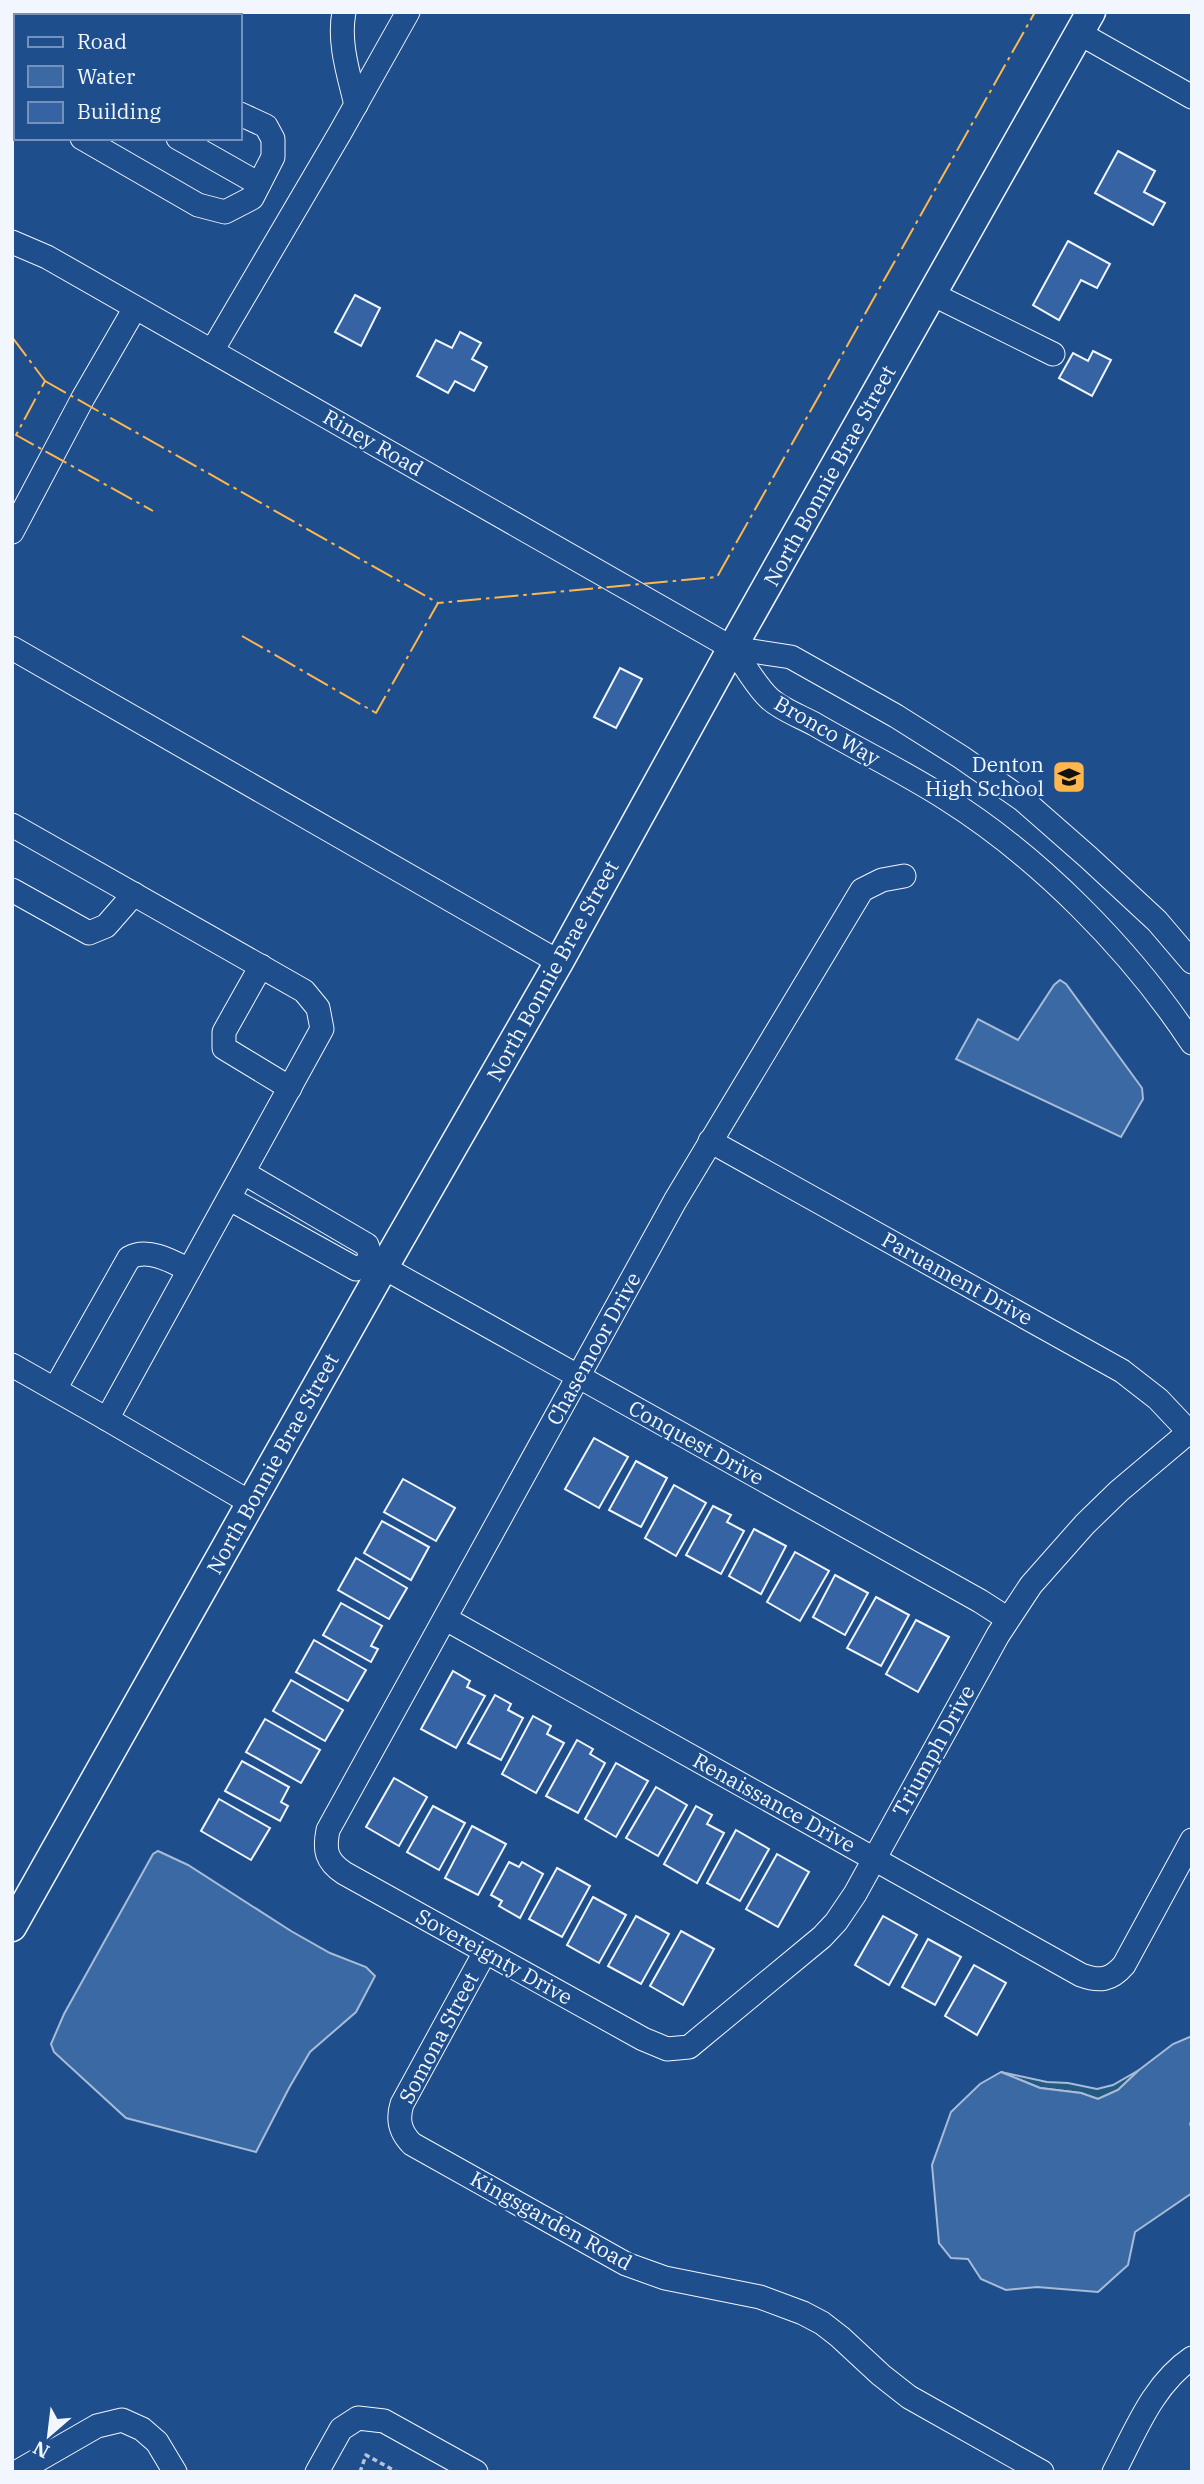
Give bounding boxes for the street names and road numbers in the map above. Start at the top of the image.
street label: North Bonnie Brae Street [757,360,902,591]
street label: Riney Road [318,402,429,482]
street label: Bronco Way [770,689,886,772]
street label: North Bonnie Brae Street [480,855,625,1086]
street label: Paruament Drive [877,1225,1038,1331]
street label: Chasemoor Drive [539,1267,647,1430]
street label: North Bonnie Brae Street [200,1348,345,1579]
street label: Conquest Drive [624,1393,769,1491]
street label: Triumph Drive [885,1680,981,1821]
street label: Renaissance Drive [688,1746,861,1858]
street label: Sovereignty Drive [411,1902,578,2011]
street label: Somona Street [392,1967,484,2108]
street label: Kingsgarden Road [466,2164,638,2276]

